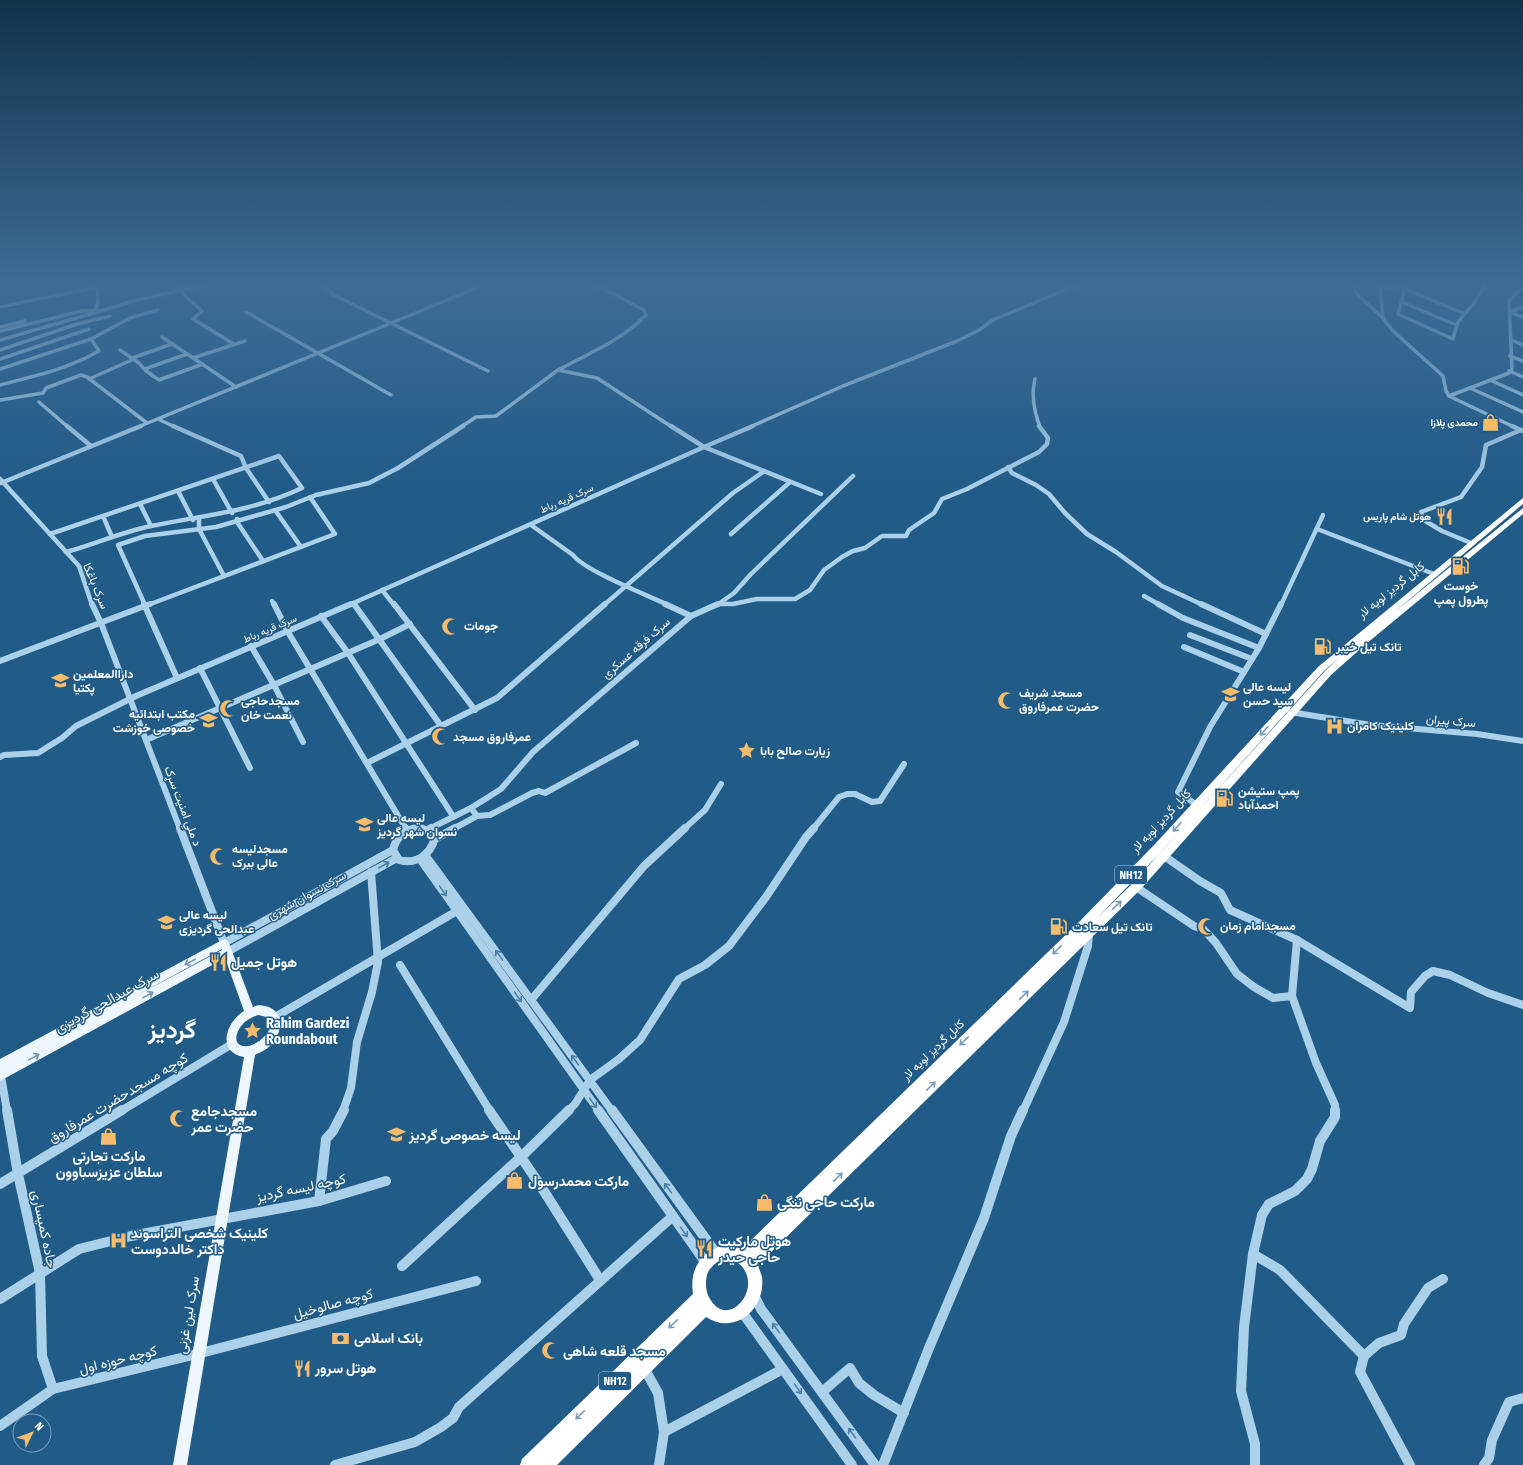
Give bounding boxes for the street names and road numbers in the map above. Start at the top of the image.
street label: سرک قریه رباط [538,482,596,516]
street label: کابل گردیز لویه لار [1354,559,1428,623]
street label: سرک باغکا [79,561,112,611]
street label: سرک قریه رباط [241,612,299,646]
street label: سرک فرقه عسکری [599,615,674,682]
street label: سرک پیران [1425,712,1476,731]
street label: د ملي امنیت سړک [159,764,205,849]
street label: کابل گردیز لویه لار [1127,786,1195,857]
road number: NH12 [1115,866,1147,884]
street label: سرک نسوان شهری [265,868,349,923]
street label: سرک عبدالحی گردیزی [52,965,162,1037]
street label: کابل گردیز لویه لار [898,1017,968,1085]
street label: کوچه مسجدحضرت عمرفاروق [45,1049,192,1147]
street label: کوچه لیسه گردیز [254,1170,348,1207]
street label: جاده کمیساری [27,1189,61,1269]
street label: سرک لین غزنی [173,1275,203,1355]
street label: کوچه صالوخیل [291,1285,375,1324]
street label: کوچه حوزه اول [77,1342,159,1379]
road number: NH12 [599,1372,631,1390]

